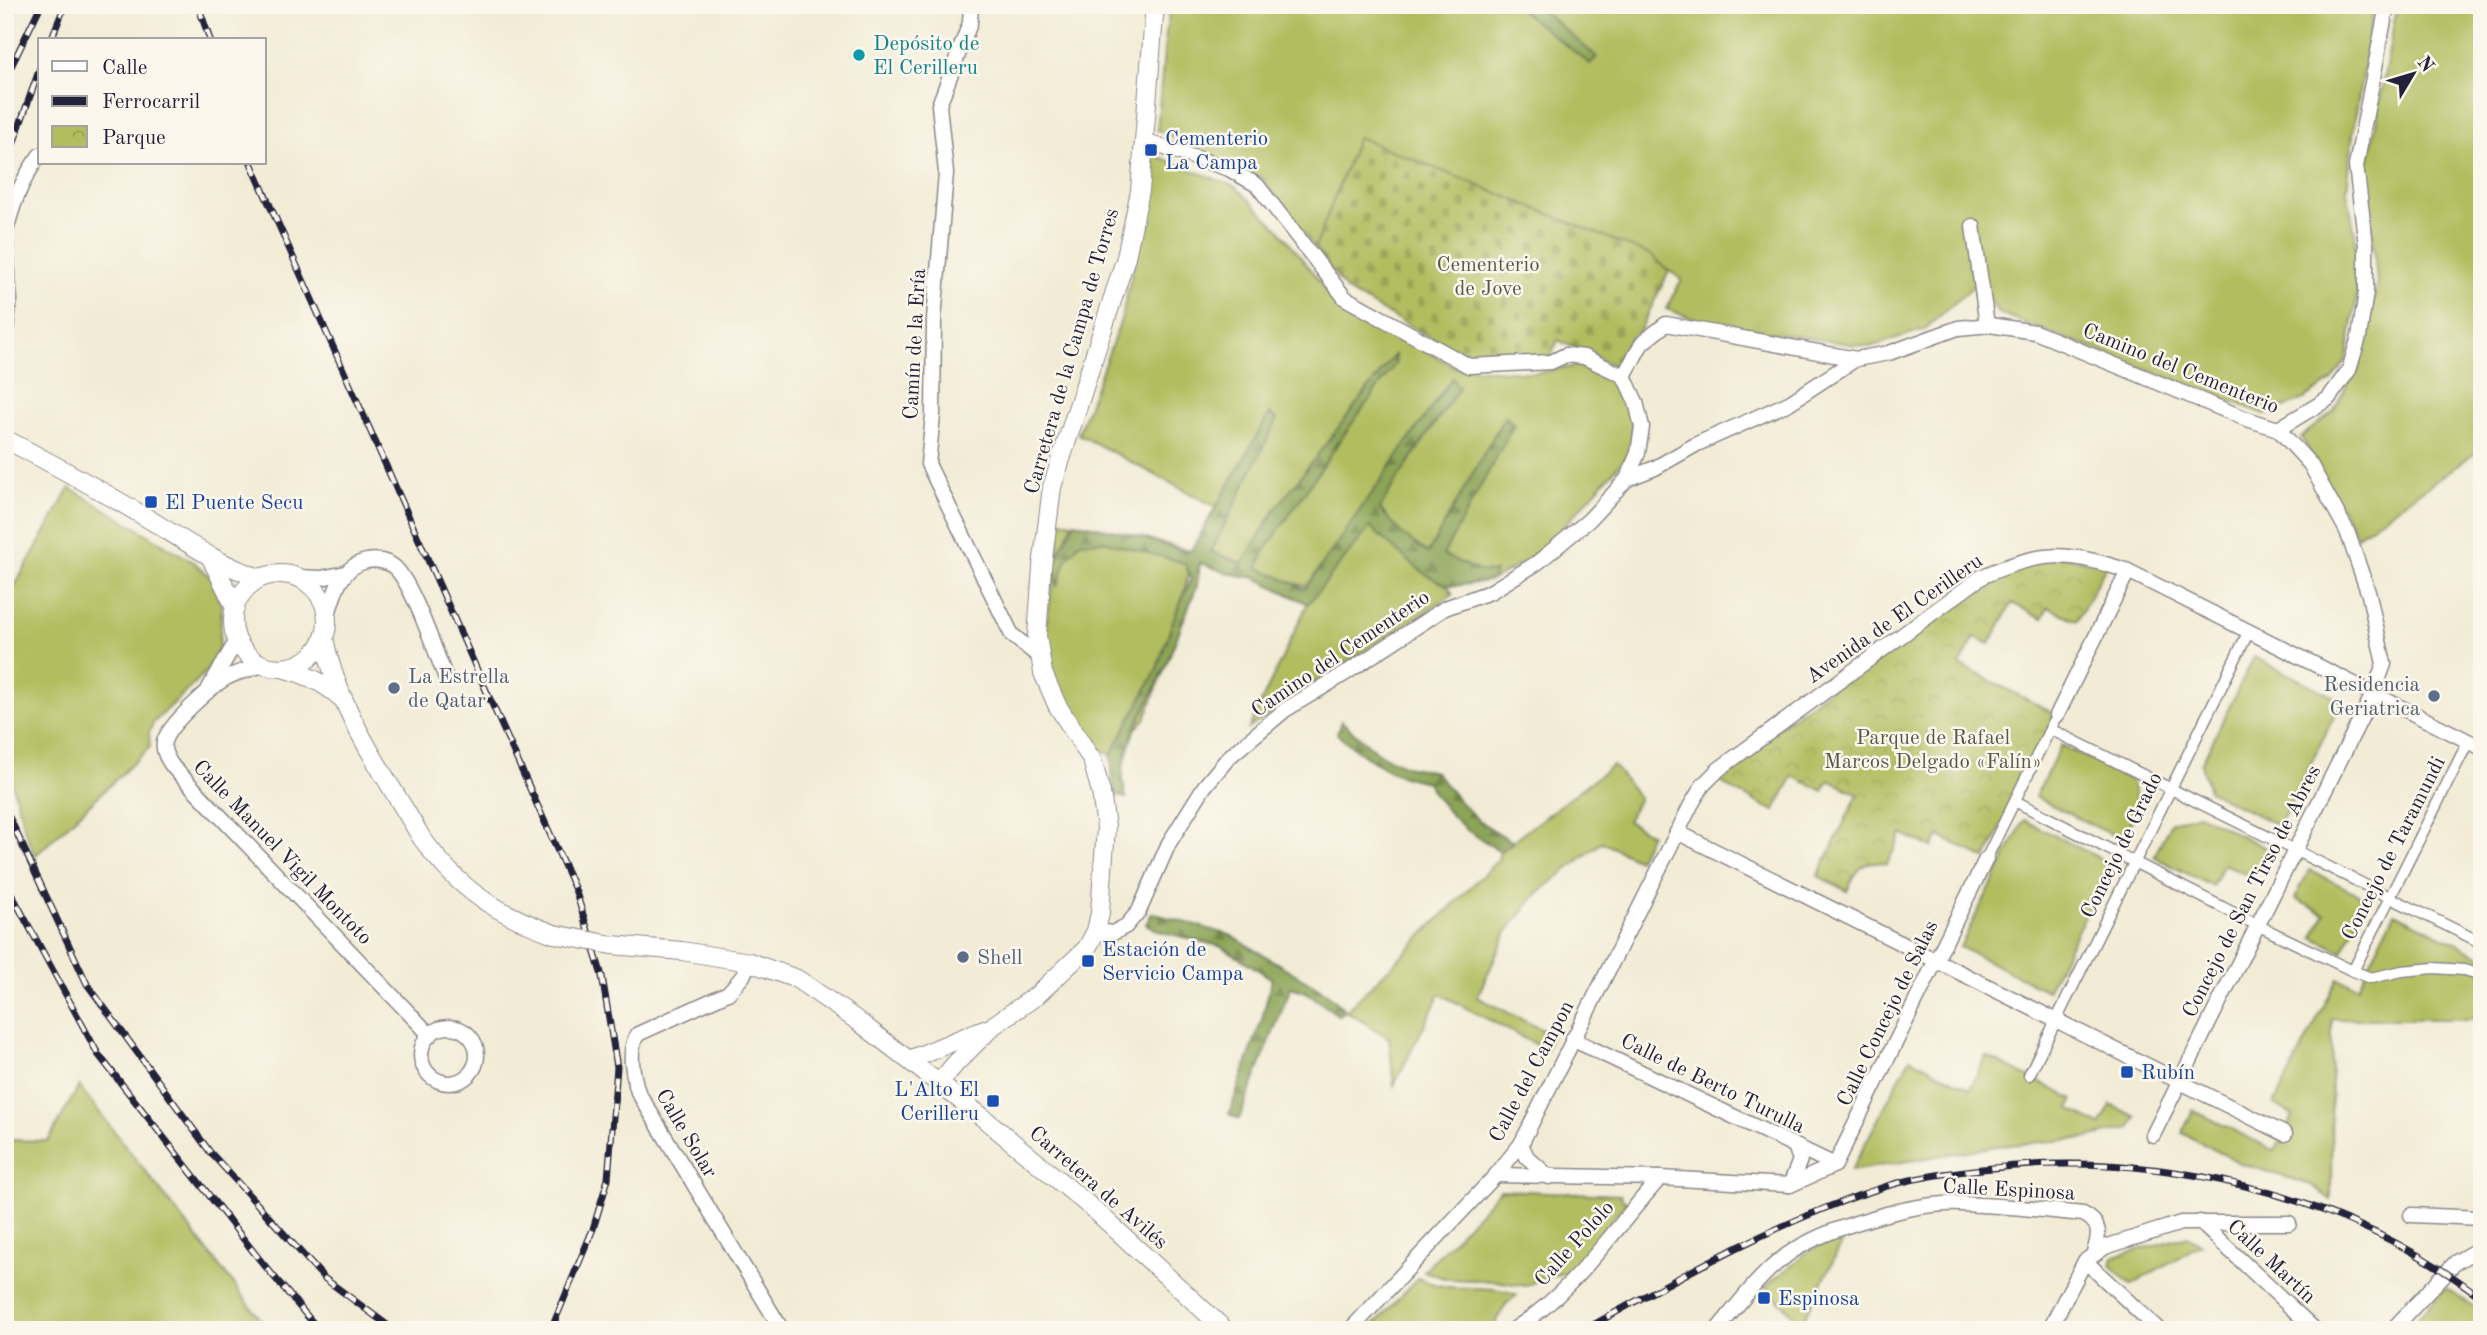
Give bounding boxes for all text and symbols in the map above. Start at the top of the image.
place label: Depósito de El Cerilleru [873,34,979,79]
legend [38,38,266,164]
north arrow [2378,38,2448,108]
marker: Depósito de El Cerilleru [851,47,867,63]
text: N [2412,53,2437,77]
text: Calle [102,58,147,79]
text: Ferrocarril [102,92,200,113]
text: Parque [102,128,166,149]
place label: Cementerio La Campa [1165,129,1268,174]
marker: Cementerio La Campa [1143,142,1159,158]
street label: Carretera de la Campa de Torres [1022,206,1123,497]
park label: Cementerio de Jove [1436,255,1540,300]
street label: Camín de la Ería [901,268,930,420]
street label: Camino del Cementerio [2079,320,2282,418]
place label: El Puente Secu [165,493,303,514]
marker: El Puente Secu [143,494,159,510]
street label: Avenida de El Cerilleru [1803,550,1987,688]
street label: Camino del Cementerio [1248,587,1434,722]
place label: La Estrella de Qatar [408,667,509,712]
place label: Residencia Geriatrica [2323,675,2420,720]
marker: La Estrella de Qatar [386,680,402,696]
marker: Residencia Geriatrica [2426,688,2442,704]
park label: Parque de Rafael Marcos Delgado «Falín» [1824,728,2042,773]
street label: Concejo de Taramundi [2339,753,2450,944]
street label: Calle Manuel Vigil Montoto [188,757,375,949]
street label: Concejo de San Tirso de Abres [2179,762,2325,1021]
street label: Concejo de Grado [2078,769,2167,922]
street label: Calle Concejo de Salas [1834,917,1943,1110]
place label: Estación de Servicio Campa [1102,940,1244,985]
place label: Shell [977,948,1023,969]
marker: Shell [955,949,971,965]
marker: Estación de Servicio Campa [1080,953,1096,969]
street label: Calle del Campon [1486,997,1579,1146]
street label: Calle de Berto Turulla [1617,1031,1808,1138]
place label: Rubín [2141,1063,2195,1084]
marker: Rubín [2119,1064,2135,1080]
place label: L'Alto El Cerilleru [894,1080,979,1125]
street label: Calle Solar [651,1086,721,1182]
marker: L'Alto El Cerilleru [985,1093,1001,1109]
street label: Carretera de Avilés [1025,1123,1171,1254]
street label: Calle Espinosa [1942,1177,2076,1204]
street label: Calle Pololo [1531,1197,1619,1291]
street label: Calle Martín [2223,1216,2319,1308]
place label: Espinosa [1778,1289,1859,1310]
marker: Espinosa [1756,1290,1772,1306]

